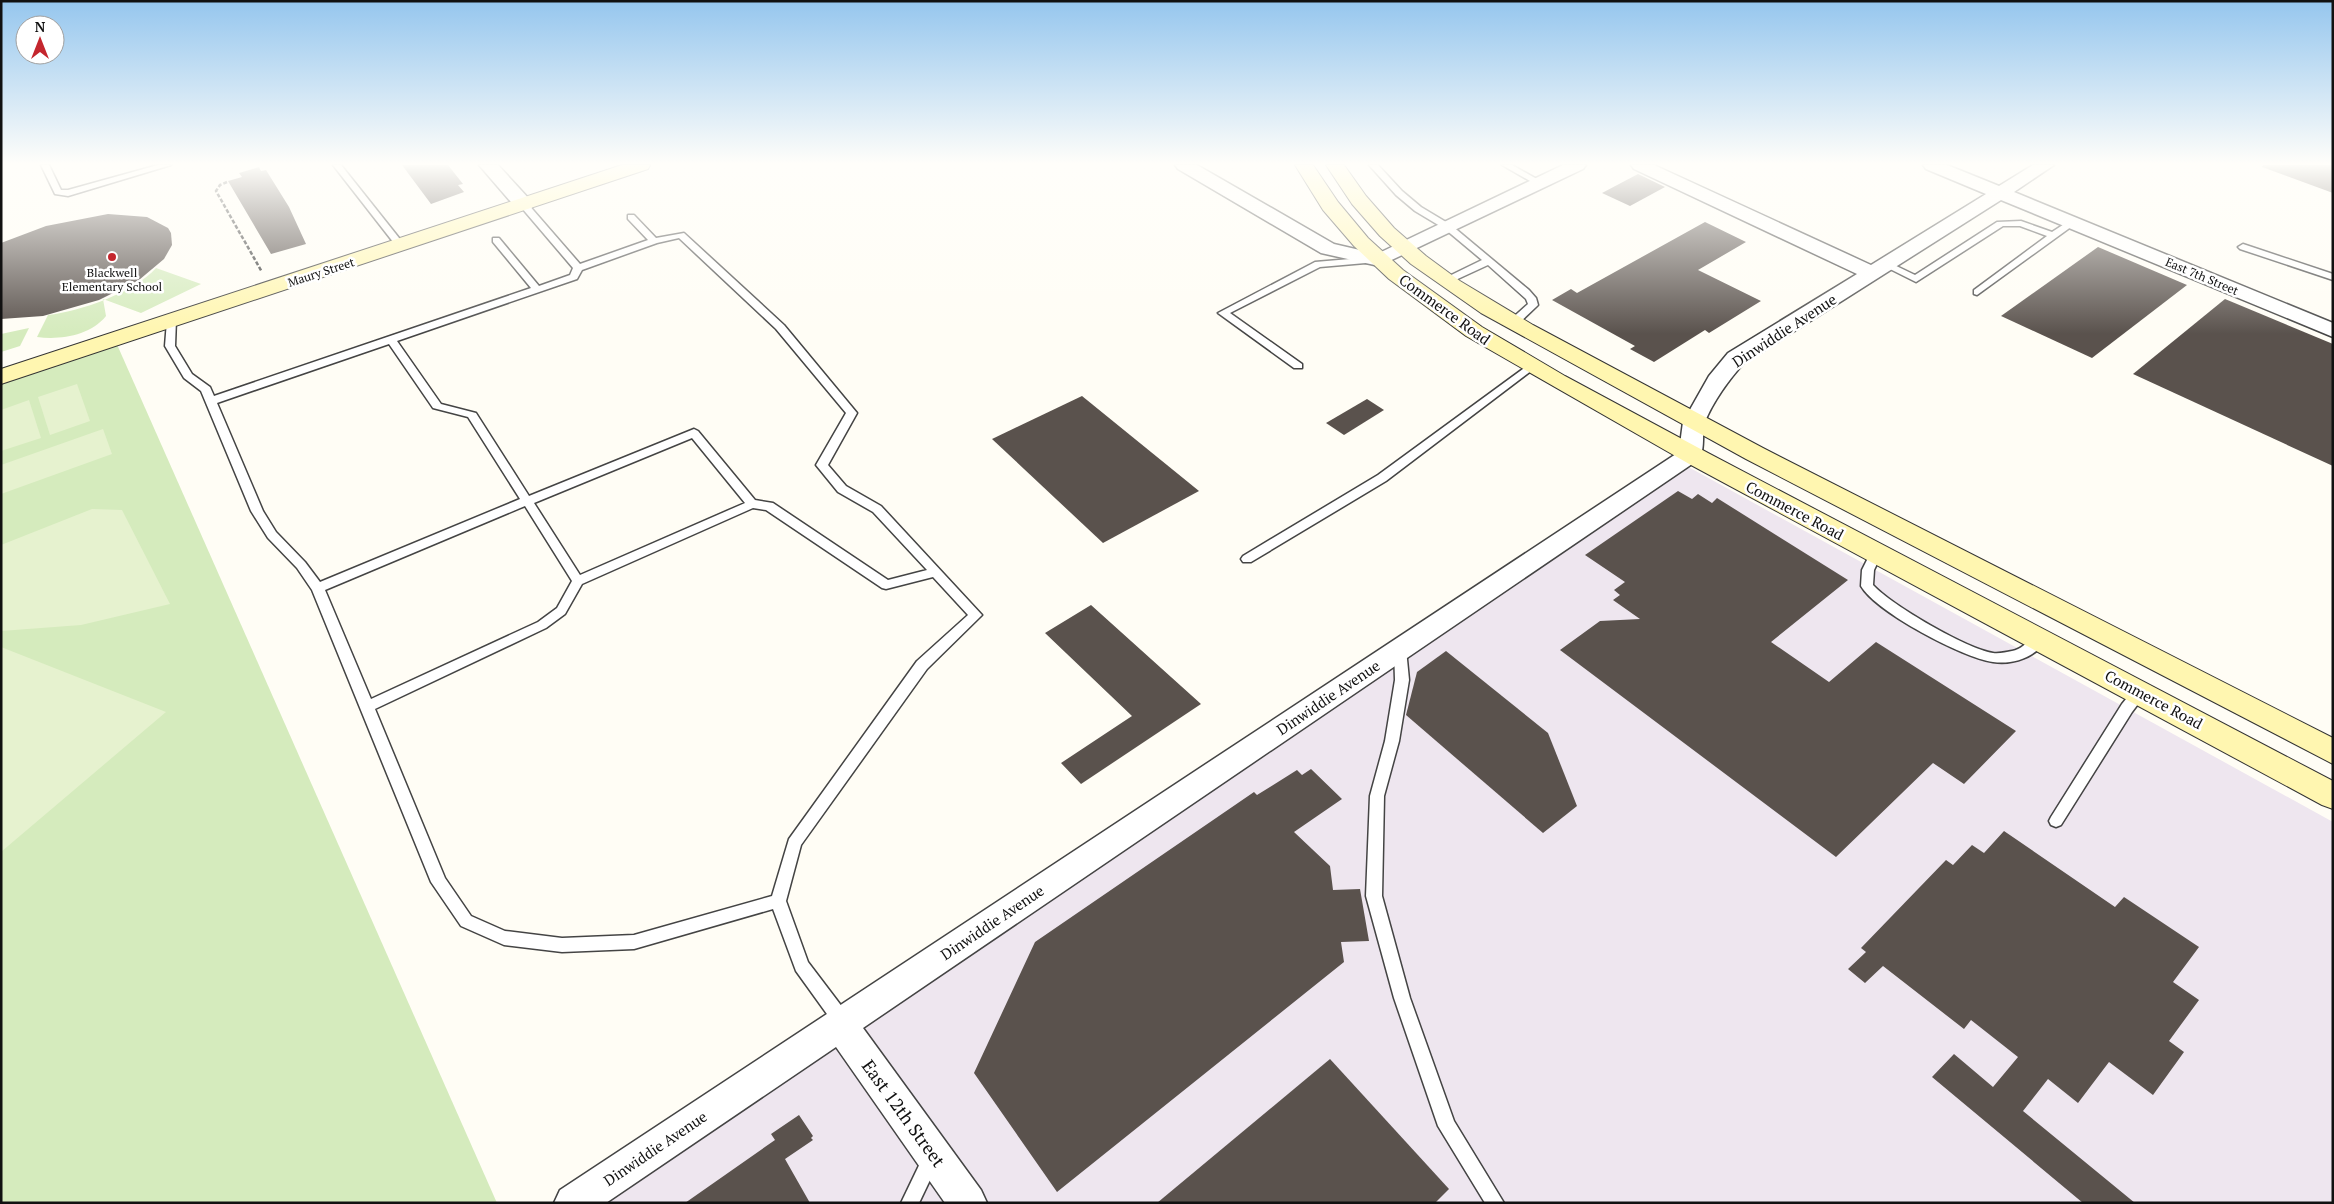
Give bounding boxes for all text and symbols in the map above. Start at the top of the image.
north arrow [15,15,65,65]
text: N [35,17,46,36]
marker: Blackwell Elementary School [106,251,118,263]
street label: Maury Street [286,254,357,290]
street label: East 7th Street [2163,254,2241,298]
place label: Blackwell Elementary School [62,265,163,294]
street label: Commerce Road [1395,269,1495,349]
street label: Dinwiddie Avenue [1728,289,1840,371]
street label: Commerce Road [1743,476,1847,544]
street label: Dinwiddie Avenue [1272,655,1384,739]
street label: Commerce Road [2102,665,2206,733]
street label: Dinwiddie Avenue [936,880,1048,964]
street label: East 12th Street [857,1054,951,1172]
street label: Dinwiddie Avenue [599,1106,711,1190]

